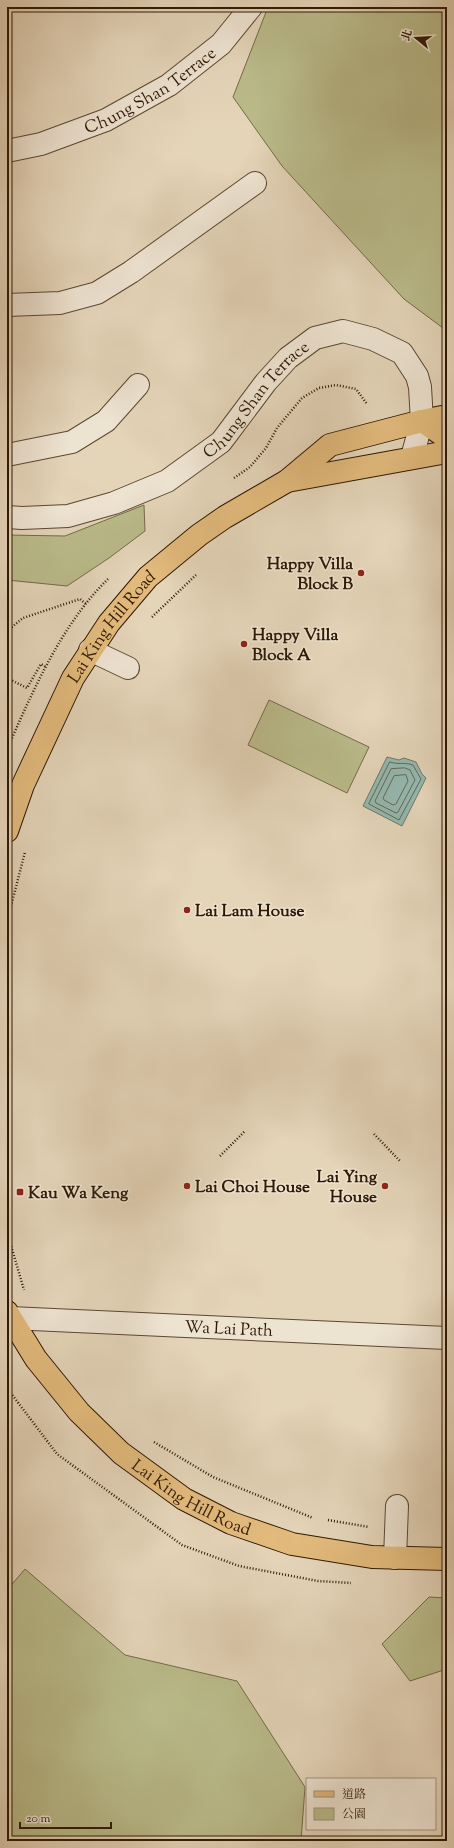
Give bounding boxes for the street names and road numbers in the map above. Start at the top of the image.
street label: Chung Shan Terrace [81,42,222,141]
street label: Chung Shan Terrace [199,336,315,465]
street label: Lai King Hill Road [63,565,162,689]
street label: Wa Lai Path [184,1316,274,1344]
street label: Lai King Hill Road [126,1455,254,1543]

